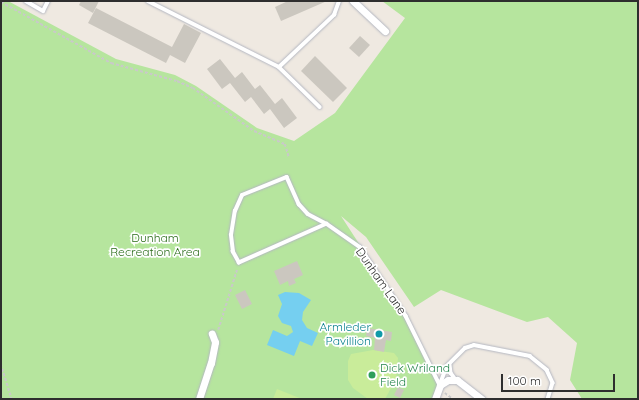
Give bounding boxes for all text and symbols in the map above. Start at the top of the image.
park label: Dunham Recreation Area [110,231,200,259]
street label: Dunham Lane [353,245,409,317]
place label: Armleder Pavillion [320,320,371,348]
marker: Armleder Pavillion [374,329,384,339]
place label: Dick Wriland Field [380,361,450,389]
scale bar [503,366,617,392]
marker: Dick Wriland Field [367,370,377,380]
text: 100 m [508,373,541,388]

